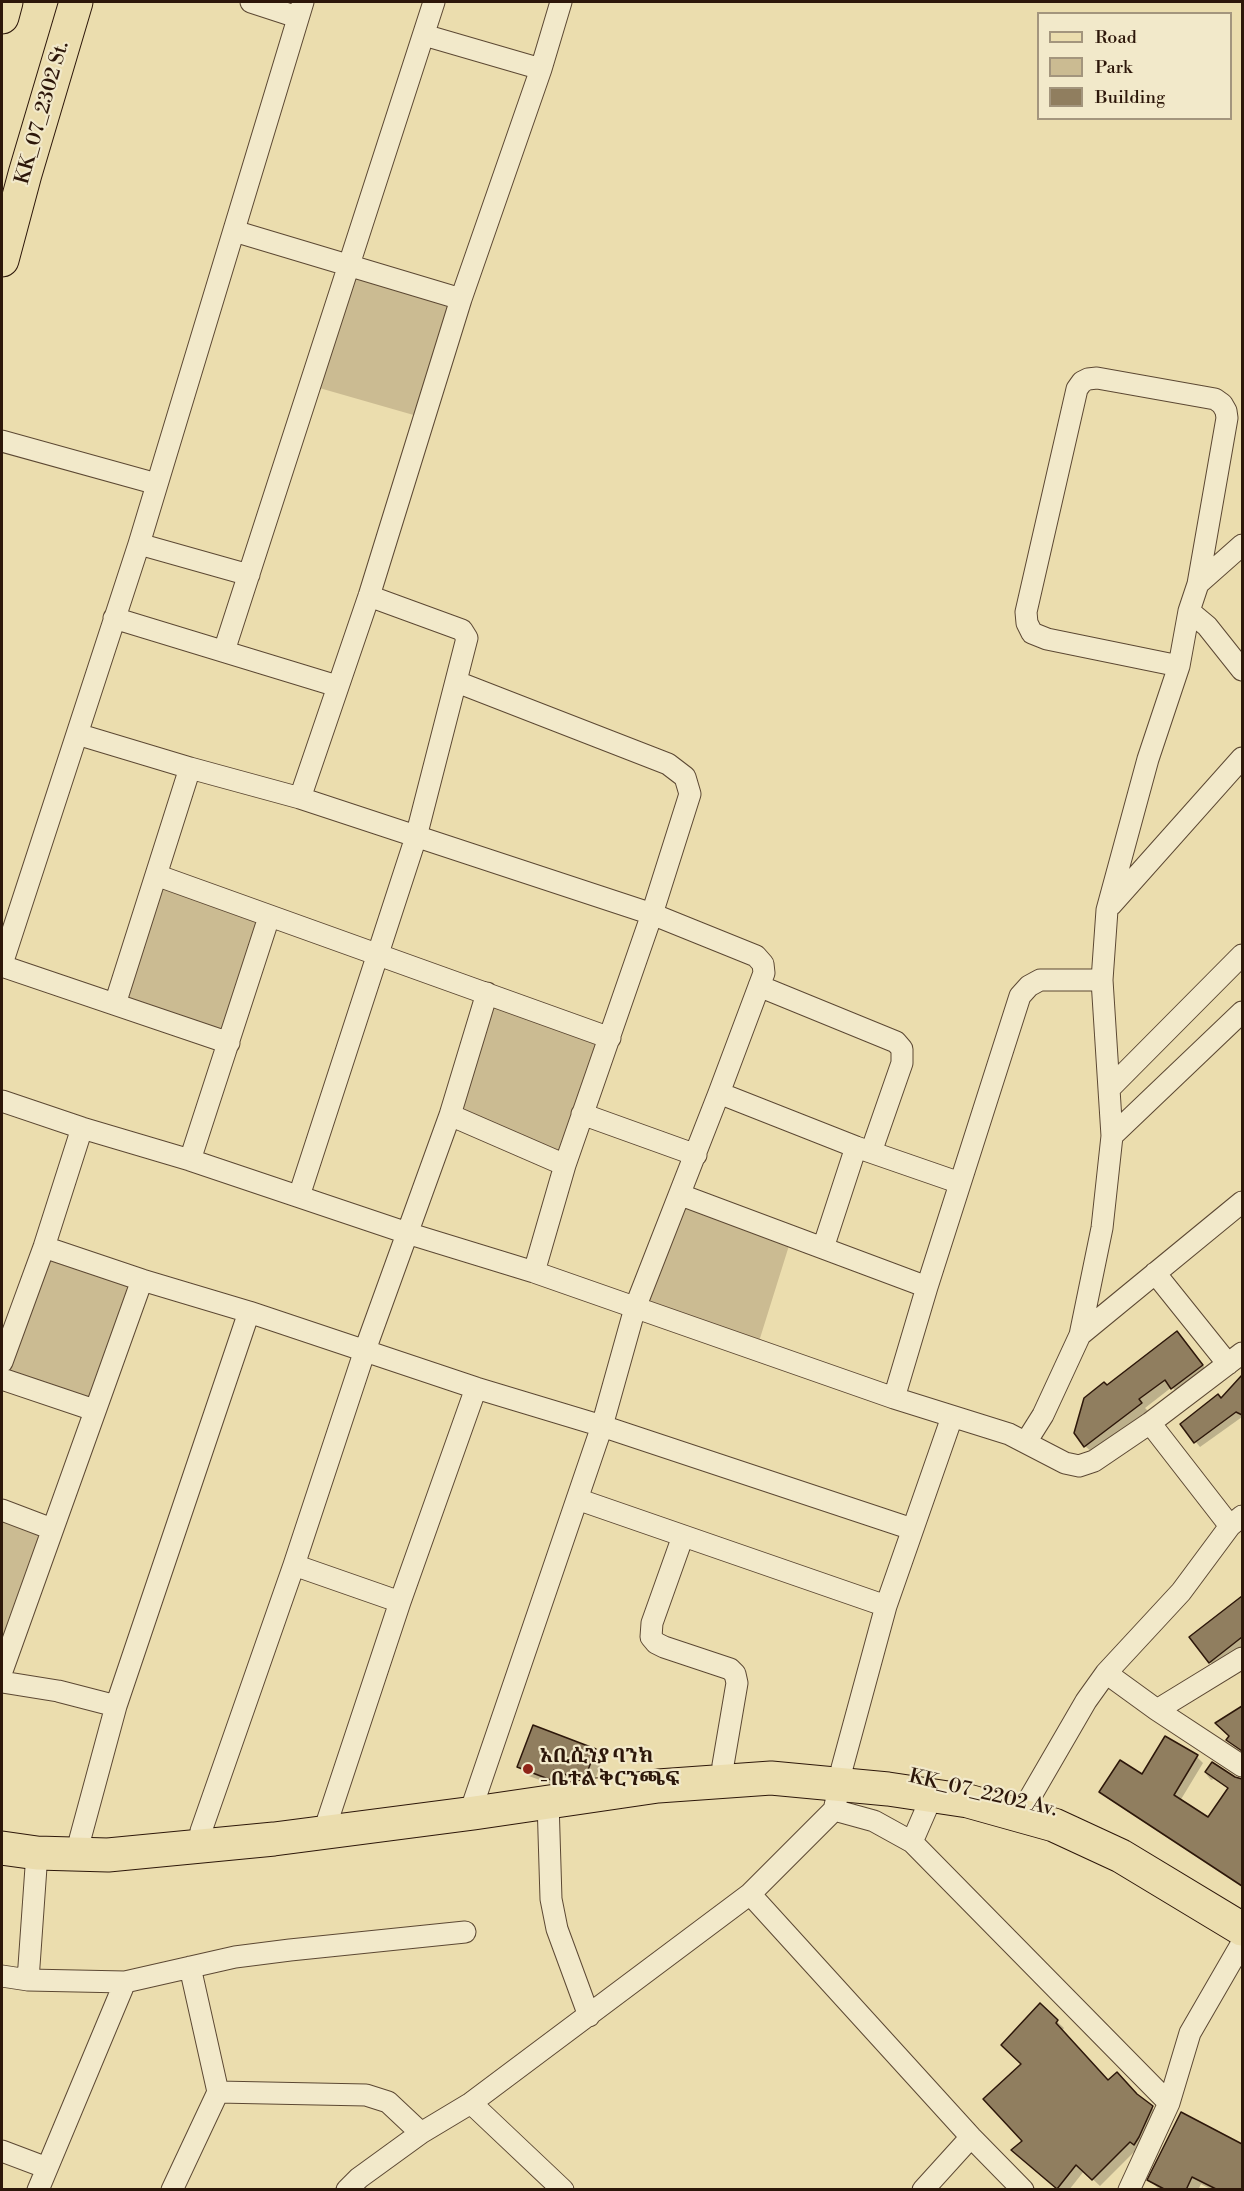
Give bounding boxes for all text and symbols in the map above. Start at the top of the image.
legend [1037,12,1232,120]
text: Road [1095,26,1137,49]
street label: KK_07_2302 St. [11,39,75,187]
text: Park [1095,56,1132,79]
text: Building [1095,86,1165,109]
place label: አቢሲንያ ባንክ - ቤተል ቅርንጫፍ [540,1745,680,1792]
marker: አቢሲንያ ባንክ - ቤተል ቅርንጫፍ [521,1762,535,1776]
street label: KK_07_2202 Av. [906,1765,1060,1823]

